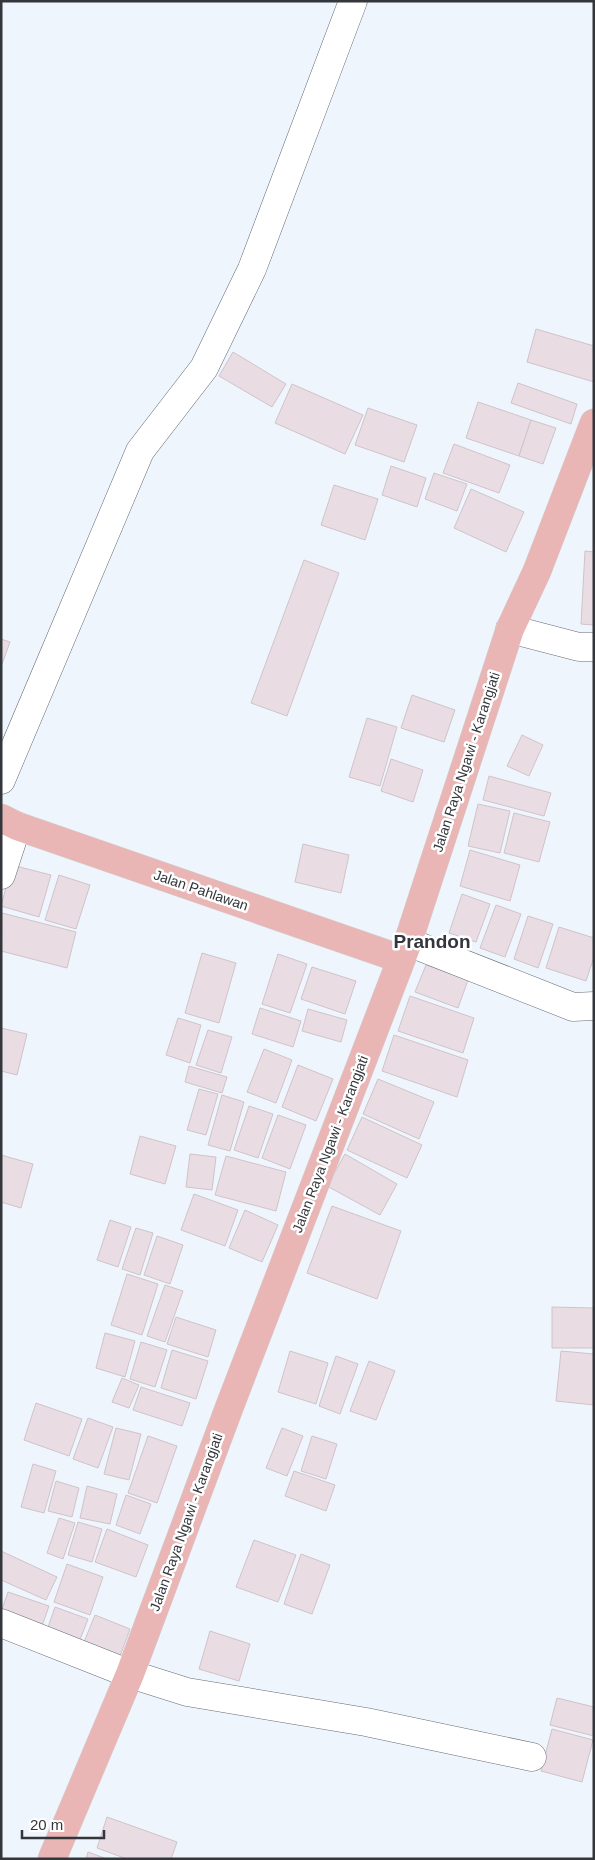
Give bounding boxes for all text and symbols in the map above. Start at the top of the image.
street label: Jalan Raya Ngawi - Karangjati [429,670,503,854]
street label: Jalan Pahlawan [152,866,250,914]
district label: Prandon [393,931,471,952]
street label: Jalan Raya Ngawi - Karangjati [289,1053,371,1235]
street label: Jalan Raya Ngawi - Karangjati [146,1431,226,1613]
scale bar [22,1808,105,1840]
text: 20 m [30,1816,63,1833]

